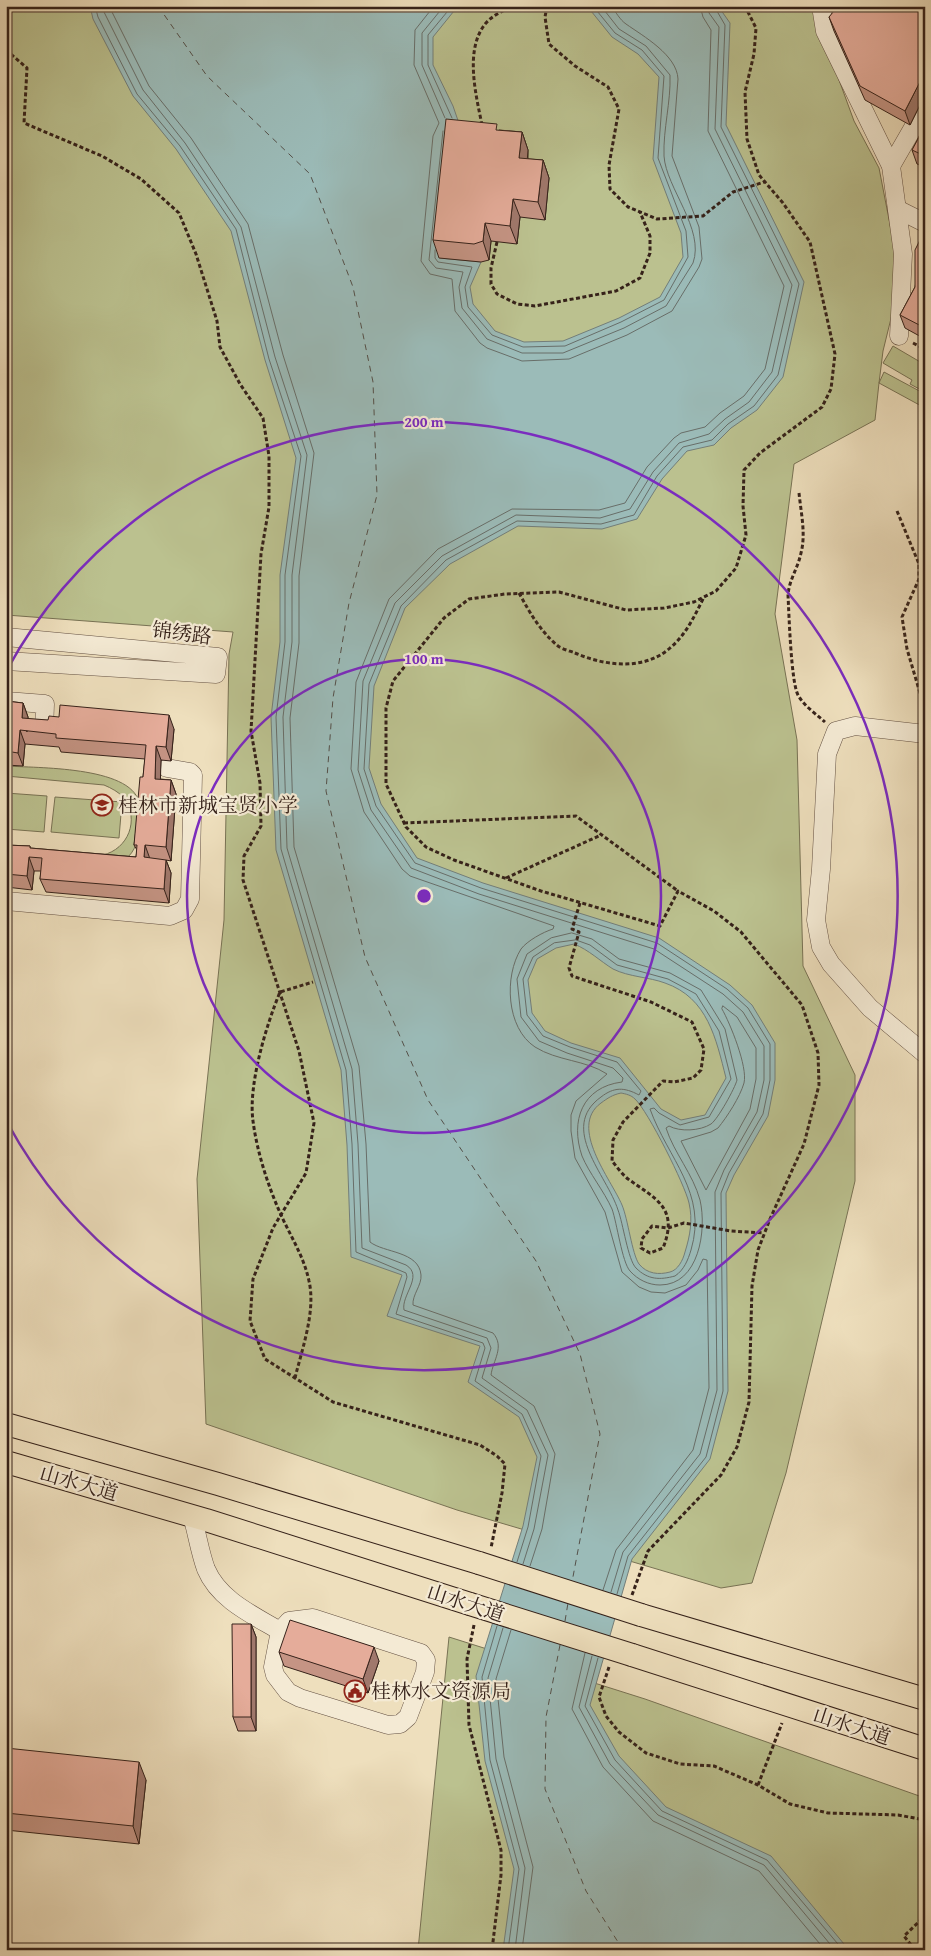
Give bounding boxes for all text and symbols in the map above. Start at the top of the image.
text: 200 m [404,411,444,432]
street label: 锦绣路 [151,614,214,651]
text: 100 m [404,648,444,669]
place label: 桂林市新城宝贤小学 [118,790,298,819]
school or university icon: 桂林市新城宝贤小学 [90,793,114,817]
centre of rings [415,887,433,905]
street label: 山水大道 [37,1458,122,1507]
street label: 山水大道 [424,1576,509,1629]
place label: 桂林水文资源局 [371,1676,511,1705]
public building icon: 桂林水文资源局 [343,1679,367,1703]
street label: 山水大道 [810,1699,895,1752]

